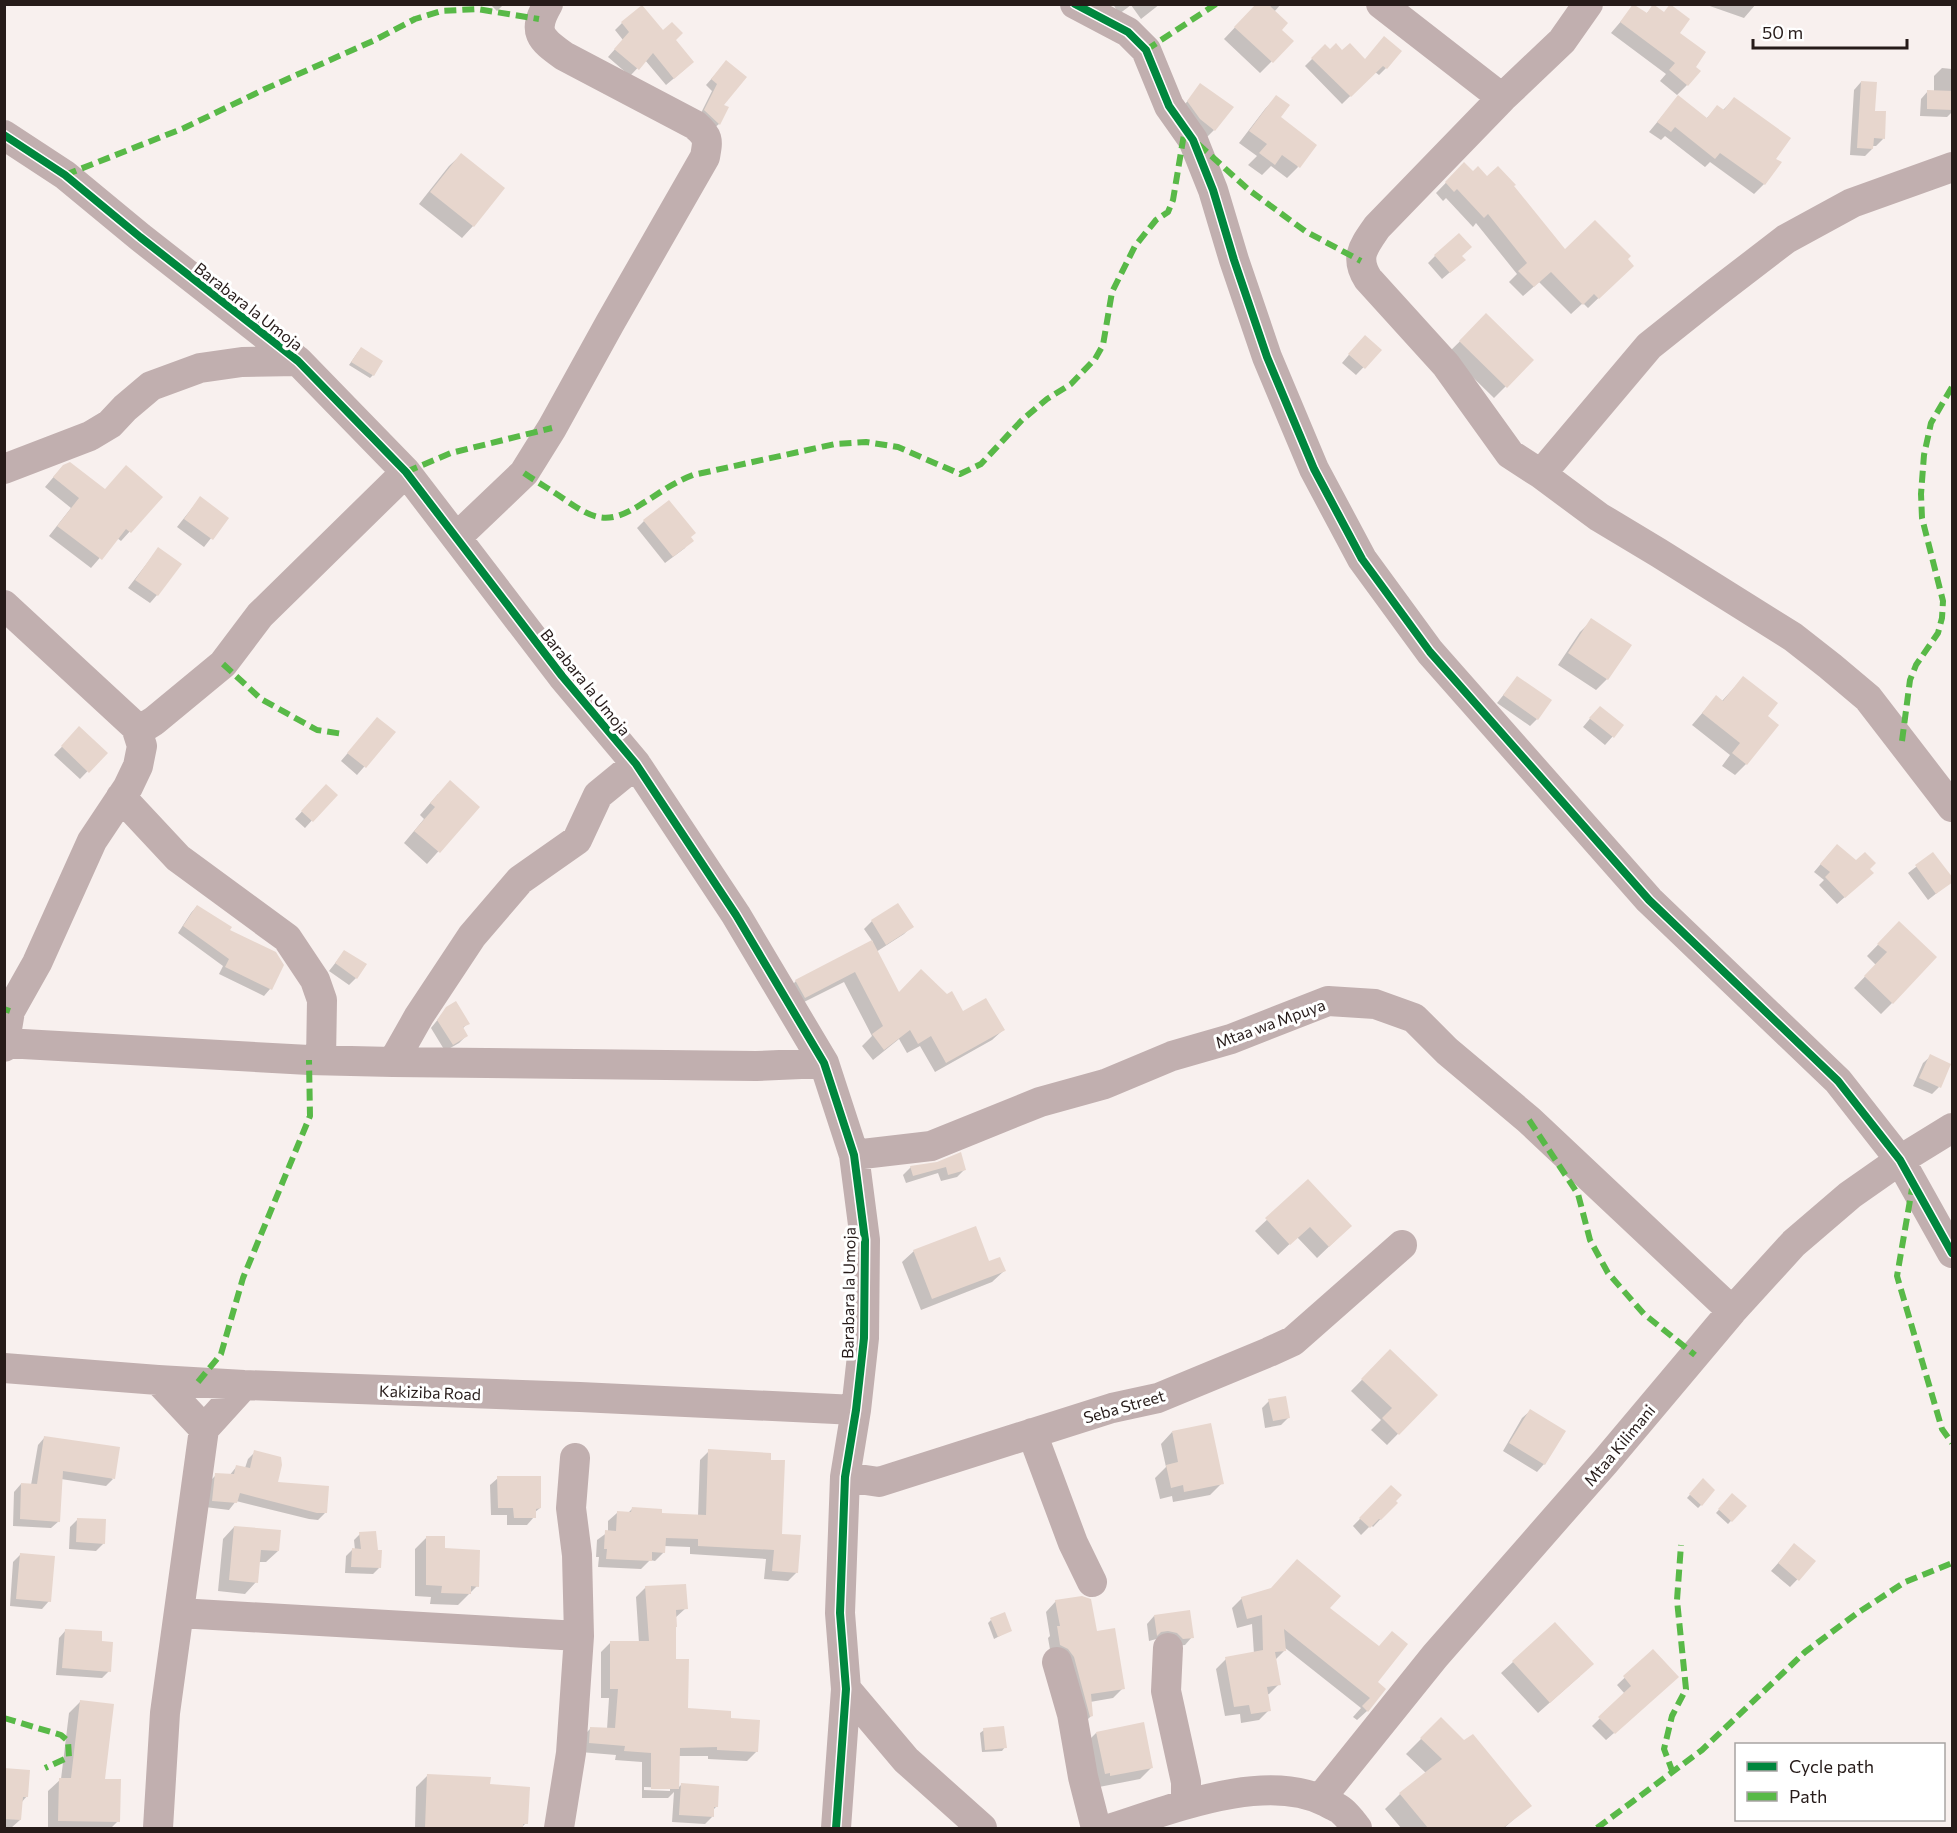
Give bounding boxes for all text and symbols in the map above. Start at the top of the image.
scale bar [1753,12,1908,50]
text: 50 m [1762,21,1803,43]
street label: Barabara la Umoja [191,258,307,354]
street label: Barabara la Umoja [537,625,635,739]
street label: Mtaa wa Mpuya [1212,994,1328,1052]
street label: Barabara la Umoja [837,1227,859,1359]
street label: Kakiziba Road [379,1381,481,1403]
street label: Seba Street [1081,1385,1167,1427]
street label: Mtaa Kilimani [1580,1401,1658,1489]
legend [1735,1743,1945,1821]
text: Cycle path [1789,1755,1874,1777]
text: Path [1789,1785,1827,1807]

